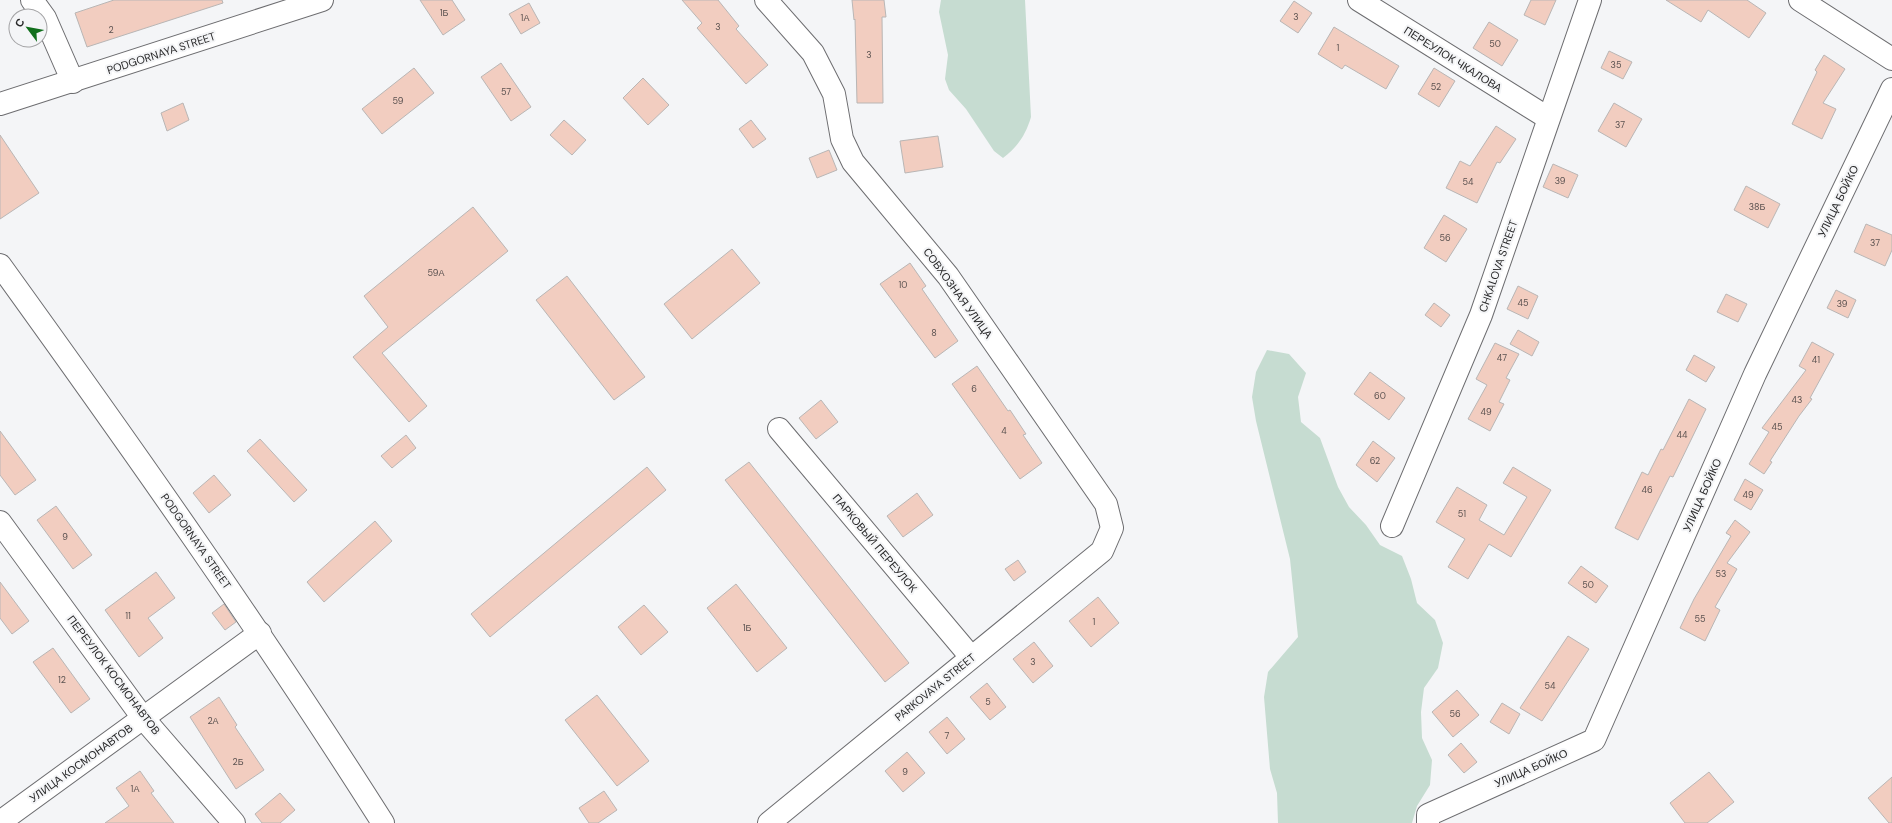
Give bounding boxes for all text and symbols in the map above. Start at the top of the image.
house number: 1Б [440,7,448,19]
north arrow [8,8,48,48]
house number: 3 [1293,11,1299,23]
house number: 1А [521,12,529,24]
text: С [11,16,28,30]
house number: 3 [715,21,721,33]
street label: ПЕРЕУЛОК ЧКАЛОВА [1401,23,1505,95]
house number: 2 [108,24,114,36]
street label: PODGORNAYA STREET [105,29,217,77]
house number: 50 [1489,38,1501,50]
house number: 1 [1337,42,1340,54]
house number: 3 [866,49,872,61]
house number: 35 [1611,59,1621,71]
house number: 52 [1431,81,1441,93]
house number: 57 [501,86,511,98]
house number: 59 [393,95,404,107]
house number: 37 [1615,119,1625,131]
street label: УЛИЦА БОЙКО [1814,162,1862,239]
house number: 39 [1555,175,1566,187]
house number: 54 [1463,176,1474,188]
house number: 38Б [1749,201,1765,213]
street label: CHKALOVA STREET [1476,218,1520,314]
house number: 56 [1439,232,1451,244]
house number: 37 [1870,237,1880,249]
street label: СОВХОЗНАЯ УЛИЦА [920,245,996,342]
house number: 59А [428,267,444,279]
house number: 10 [899,279,907,291]
house number: 45 [1518,297,1528,309]
house number: 39 [1837,298,1848,310]
house number: 8 [931,327,937,339]
house number: 47 [1497,352,1507,364]
house number: 41 [1812,354,1820,366]
house number: 6 [971,383,977,395]
house number: 60 [1374,390,1386,402]
house number: 43 [1792,394,1802,406]
house number: 49 [1480,406,1492,418]
house number: 45 [1772,421,1782,433]
house number: 4 [1001,425,1007,437]
house number: 44 [1677,429,1688,441]
house number: 62 [1370,455,1380,467]
street label: УЛИЦА БОЙКО [1680,456,1725,534]
house number: 46 [1641,484,1653,496]
house number: 49 [1742,489,1754,501]
street label: PODGORNAYA STREET [158,491,234,591]
street label: ПАРКОВЫЙ ПЕРЕУЛОК [830,491,921,595]
house number: 51 [1458,508,1466,520]
house number: 9 [62,531,68,543]
house number: 53 [1716,568,1726,580]
house number: 50 [1582,579,1594,591]
house number: 11 [125,610,131,622]
street label: ПЕРЕУЛОК КОСМОНАВТОВ [64,612,164,738]
house number: 55 [1695,613,1705,625]
house number: 1 [1093,616,1096,628]
house number: 1Б [743,622,751,634]
street label: PARKOVAYA STREET [892,650,978,724]
house number: 3 [1030,656,1036,668]
house number: 12 [58,674,66,686]
house number: 54 [1545,680,1556,692]
house number: 5 [985,696,991,708]
house number: 56 [1449,708,1461,720]
house number: 2А [207,715,219,727]
street label: УЛИЦА КОСМОНАВТОВ [27,721,135,805]
house number: 7 [945,730,950,742]
street label: УЛИЦА БОЙКО [1492,745,1570,790]
house number: 2Б [232,756,244,768]
house number: 9 [902,766,908,778]
house number: 1А [131,783,139,795]

